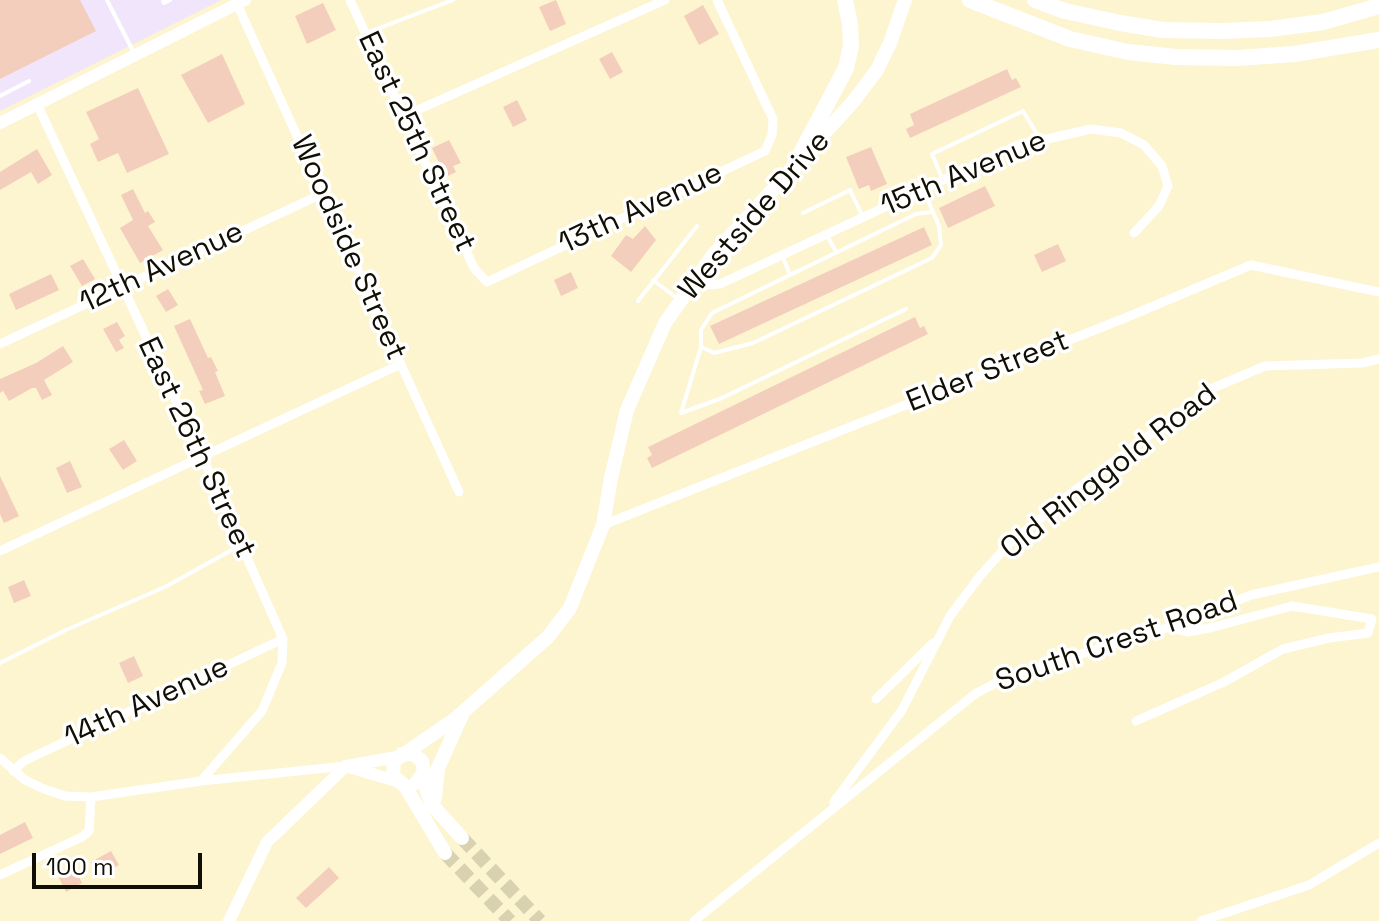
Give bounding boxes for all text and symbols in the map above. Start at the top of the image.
street label: East 25th Street [349,26,483,258]
street label: 15th Avenue [876,123,1052,225]
street label: Westside Drive [672,124,838,308]
street label: Woodside Street [282,130,414,366]
street label: 13th Avenue [553,155,729,263]
street label: 12th Avenue [74,214,250,322]
street label: Elder Street [902,323,1074,421]
street label: East 26th Street [129,332,263,564]
street label: Old Ringgold Road [994,376,1224,568]
street label: South Crest Road [991,584,1243,700]
street label: 14th Avenue [59,649,235,757]
scale bar [36,837,206,887]
text: 100 m [46,851,114,882]

